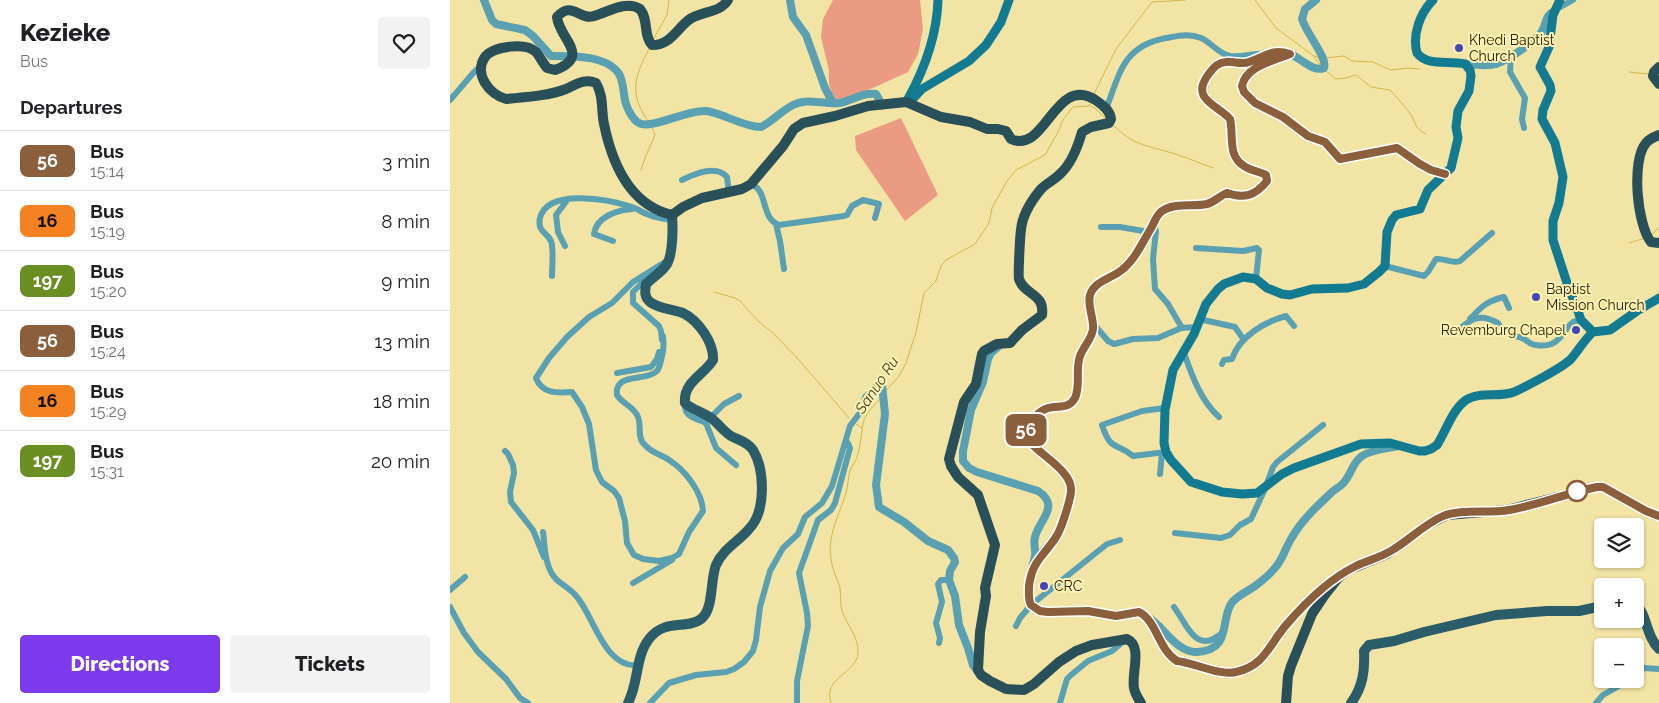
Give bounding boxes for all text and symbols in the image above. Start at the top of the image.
button: heart [378,17,430,69]
text: Kezieke [20,18,110,47]
place label: Khedi Baptist Church [1469,32,1555,64]
marker: Khedi Baptist Church [1453,42,1465,54]
text: Bus [20,52,48,71]
text: Departures [20,96,122,118]
text: Bus [90,140,124,162]
text: 56 [37,150,58,171]
text: 3 min [382,150,430,172]
text: 15:14 [90,162,124,181]
text: Bus [90,200,124,222]
text: 16 [38,210,57,231]
text: 8 min [381,210,430,232]
text: 15:19 [90,222,125,241]
text: Bus [90,260,124,282]
text: 197 [33,270,62,291]
text: 9 min [381,270,430,292]
place label: Baptist Mission Church [1546,281,1645,313]
text: 15:20 [90,282,127,301]
marker: Baptist Mission Church [1530,291,1542,303]
text: Bus [90,320,124,342]
place label: Revemburg Chapel [1441,322,1566,338]
marker: Revemburg Chapel [1570,324,1582,336]
text: 56 [37,330,58,351]
text: 13 min [374,330,430,352]
text: 15:24 [90,342,126,361]
water label: Sanuo Ru [851,353,903,418]
text: Bus [90,380,124,402]
text: 16 [38,390,57,411]
text: 18 min [373,390,430,412]
text: 15:29 [90,402,126,421]
line badge: 56 [1004,414,1048,446]
text: 56 [1016,419,1036,440]
text: Bus [90,440,124,462]
text: 197 [33,450,62,471]
text: 20 min [371,450,430,472]
text: 15:31 [90,462,124,481]
unlabelled marker [1566,480,1588,502]
map controls [1594,518,1644,688]
button: layers [1594,518,1644,568]
place label: CRC [1054,578,1083,594]
button: + [1594,578,1644,628]
marker: CRC [1038,580,1050,592]
button: Directions [20,635,220,693]
button: Tickets [230,635,430,693]
button: − [1594,638,1644,688]

